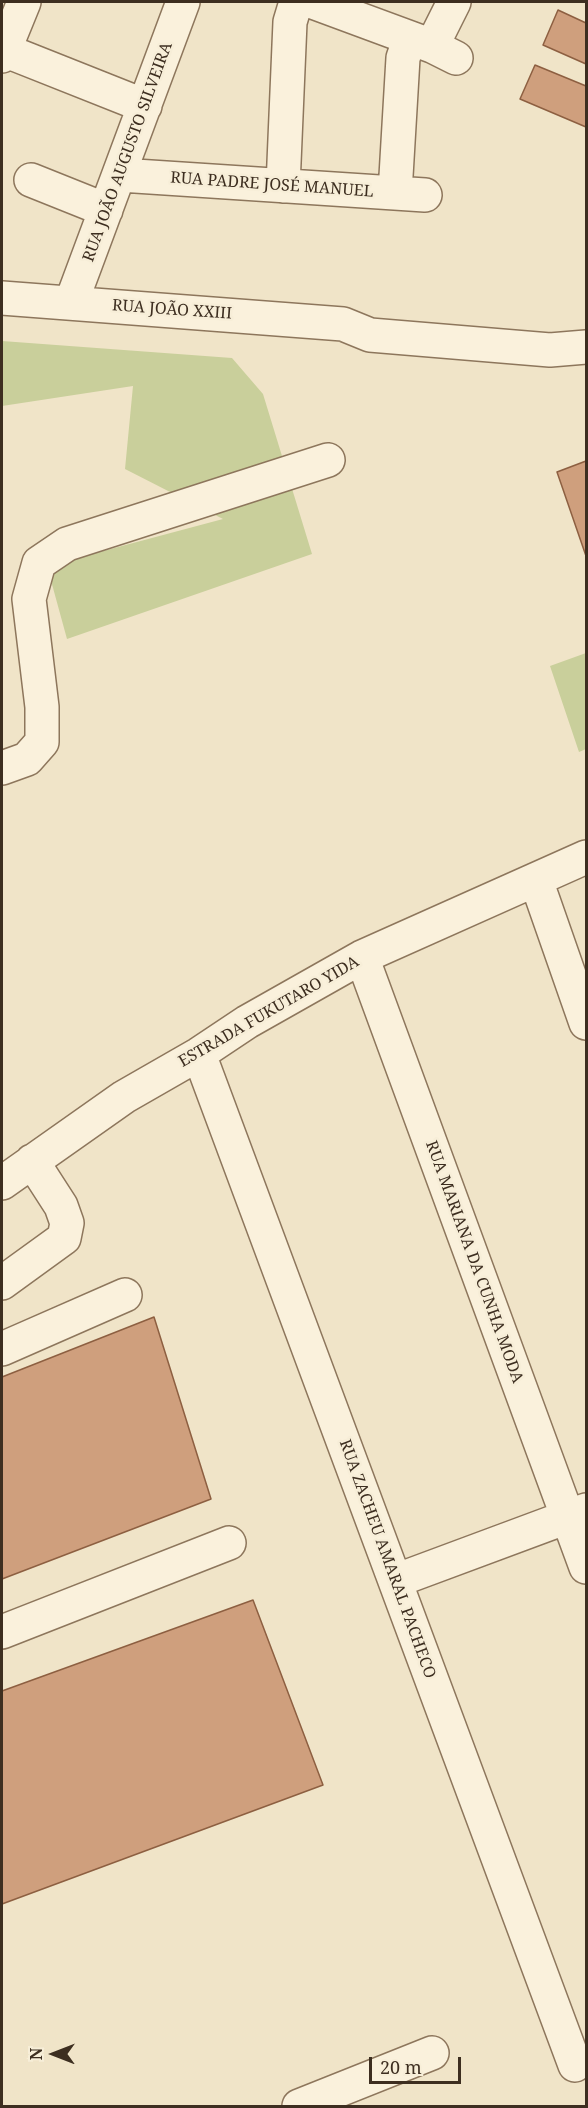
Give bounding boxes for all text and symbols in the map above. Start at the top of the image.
street label: RUA JOÃO AUGUSTO SILVEIRA [79,39,177,265]
street label: RUA PADRE JOSÉ MANUEL [170,168,374,202]
street label: RUA JOÃO XXIII [112,296,232,324]
street label: ESTRADA FUKUTARO YIDA [175,952,363,1072]
street label: RUA MARIANA DA CUNHA MODA [421,1138,527,1386]
street label: RUA ZACHEU AMARAL PACHECO [335,1437,439,1681]
north arrow [24,2024,84,2084]
scale bar [372,2045,464,2083]
text: N [25,2048,47,2060]
text: 20 m [380,2055,422,2079]

